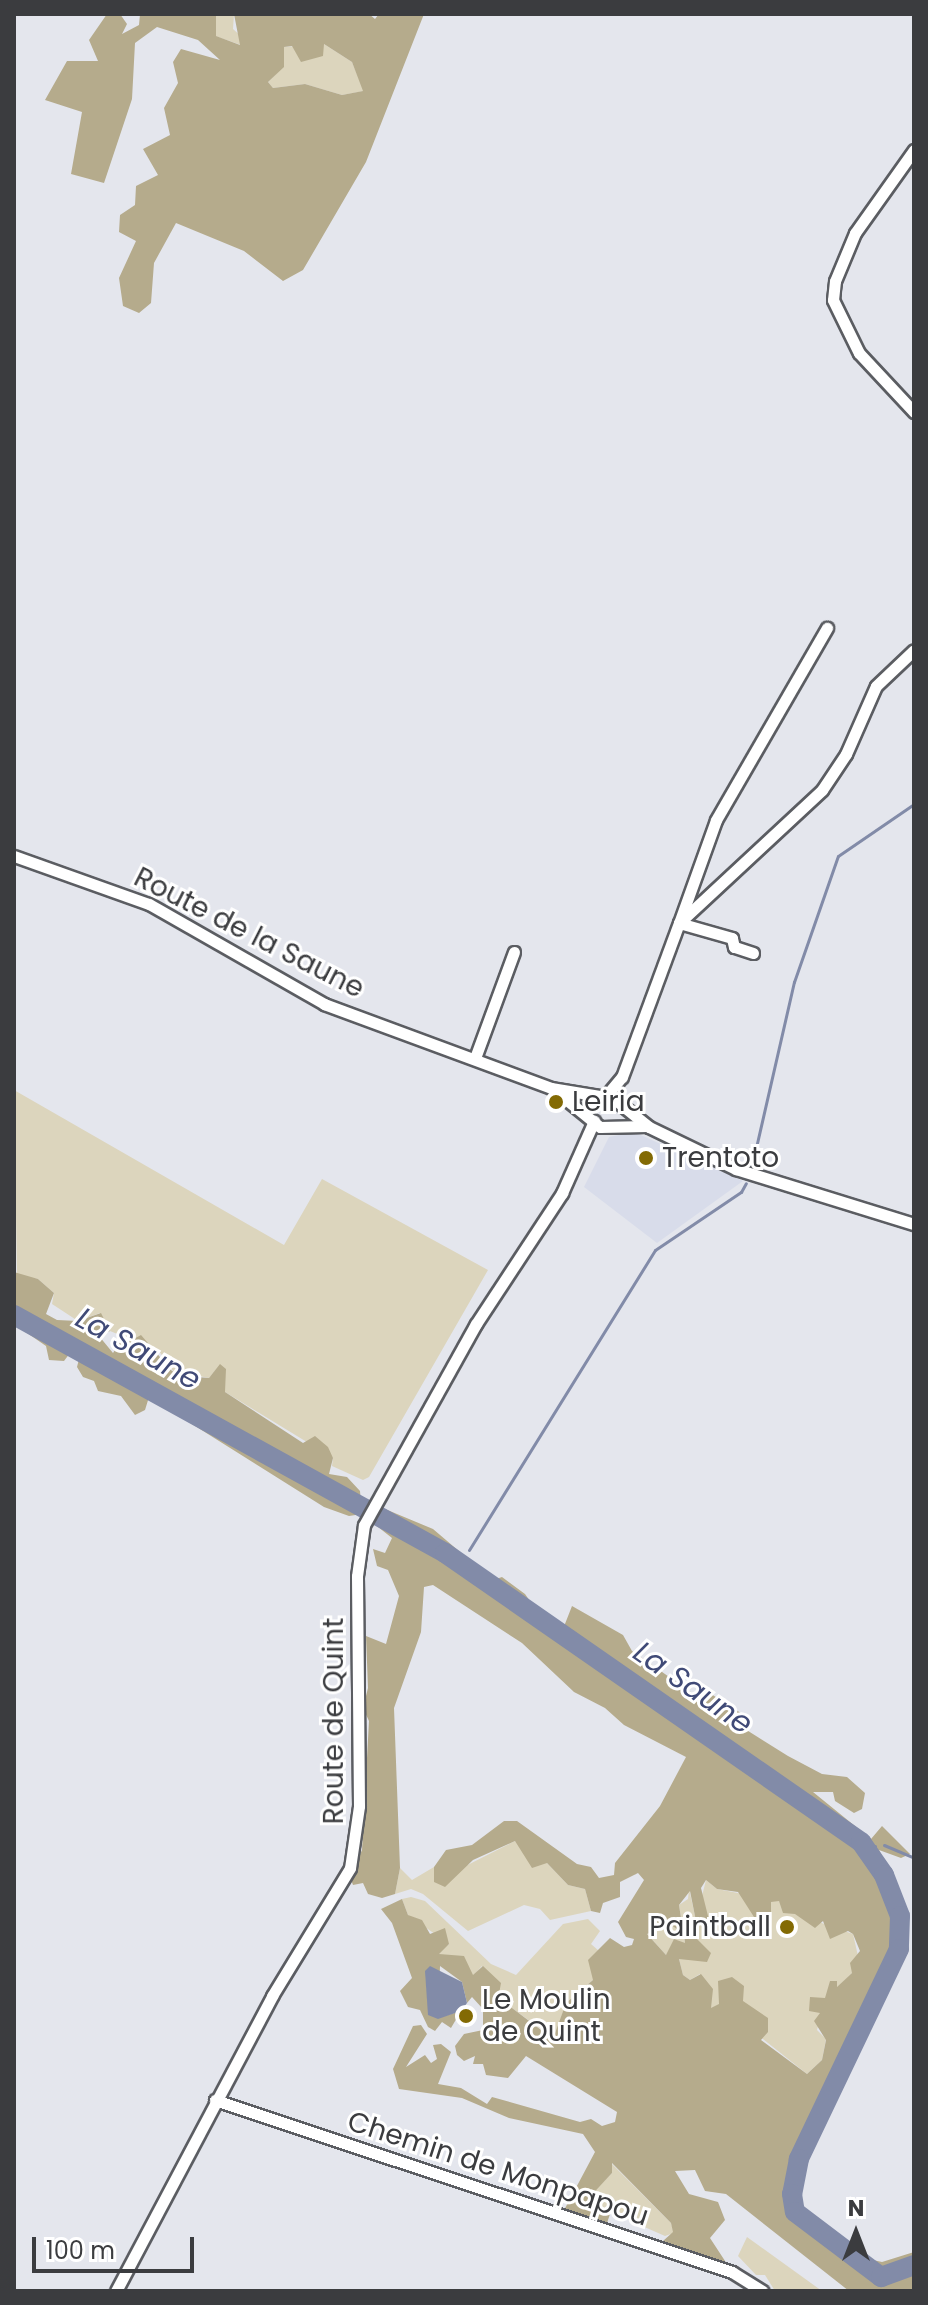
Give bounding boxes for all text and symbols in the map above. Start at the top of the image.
street label: Route de la Saune [128,860,370,1006]
place label: Leiria [572,1085,645,1119]
marker: Leiria [547,1093,565,1111]
place label: Trentoto [662,1141,779,1175]
marker: Trentoto [637,1149,655,1167]
water label: La Saune [69,1300,207,1398]
street label: Route de Quint [317,1618,351,1824]
water label: La Saune [627,1634,759,1742]
place label: Paintball [649,1910,771,1944]
marker: Paintball [778,1918,796,1936]
place label: Le Moulin de Quint [482,1983,611,2049]
marker: Le Moulin de Quint [457,2007,475,2025]
street label: Chemin de Monpapou [343,2104,653,2234]
north arrow [816,2193,896,2273]
text: N [848,2193,864,2224]
scale bar [36,2221,198,2271]
text: 100 m [46,2234,115,2267]

